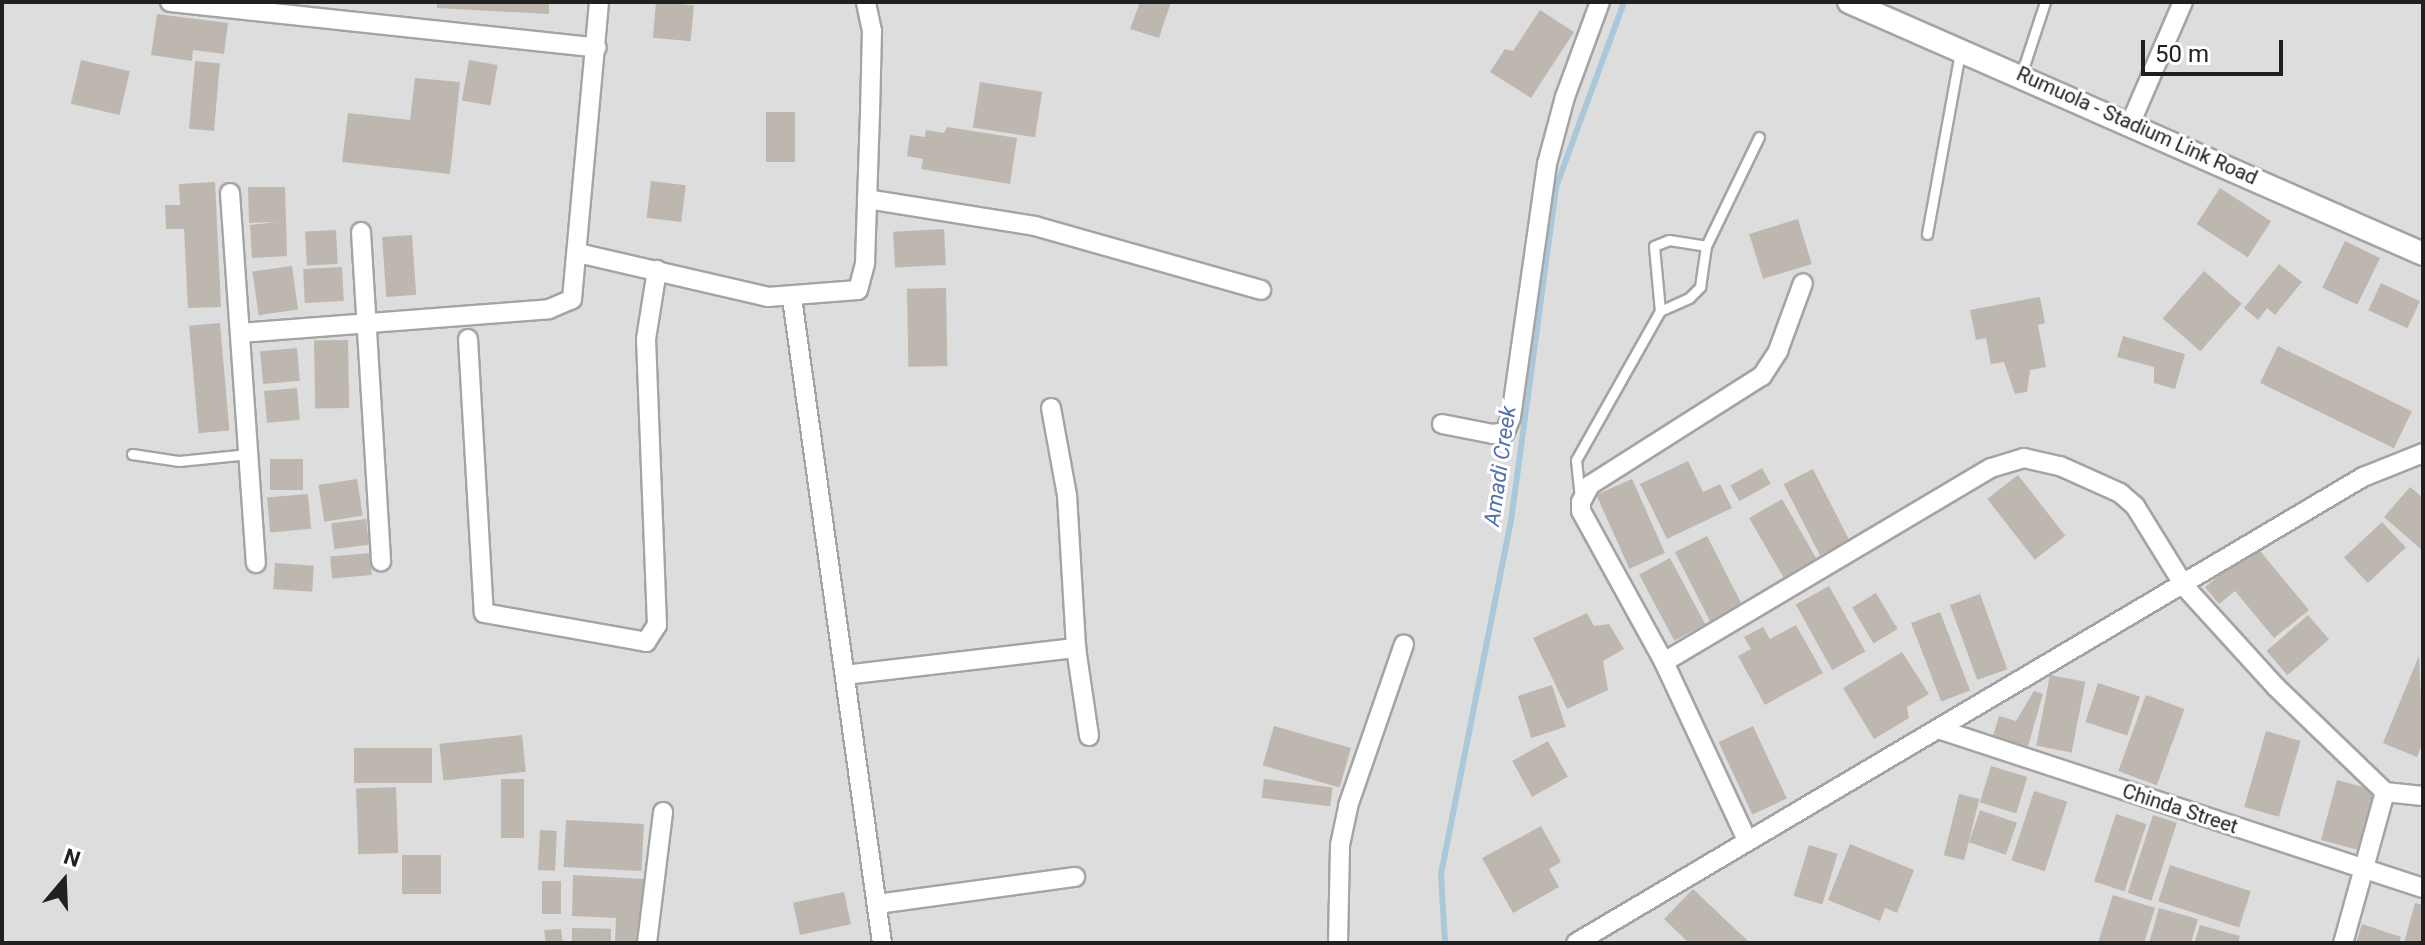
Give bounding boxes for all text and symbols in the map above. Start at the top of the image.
scale bar [2145,24,2287,74]
text: 50 m [2155,40,2209,68]
street label: Rumuola - Stadium Link Road [2013,62,2261,190]
water label: Amadi Creek [1478,404,1522,528]
street label: Chinda Street [2119,779,2241,839]
north arrow [24,841,104,921]
text: N [61,843,83,872]

